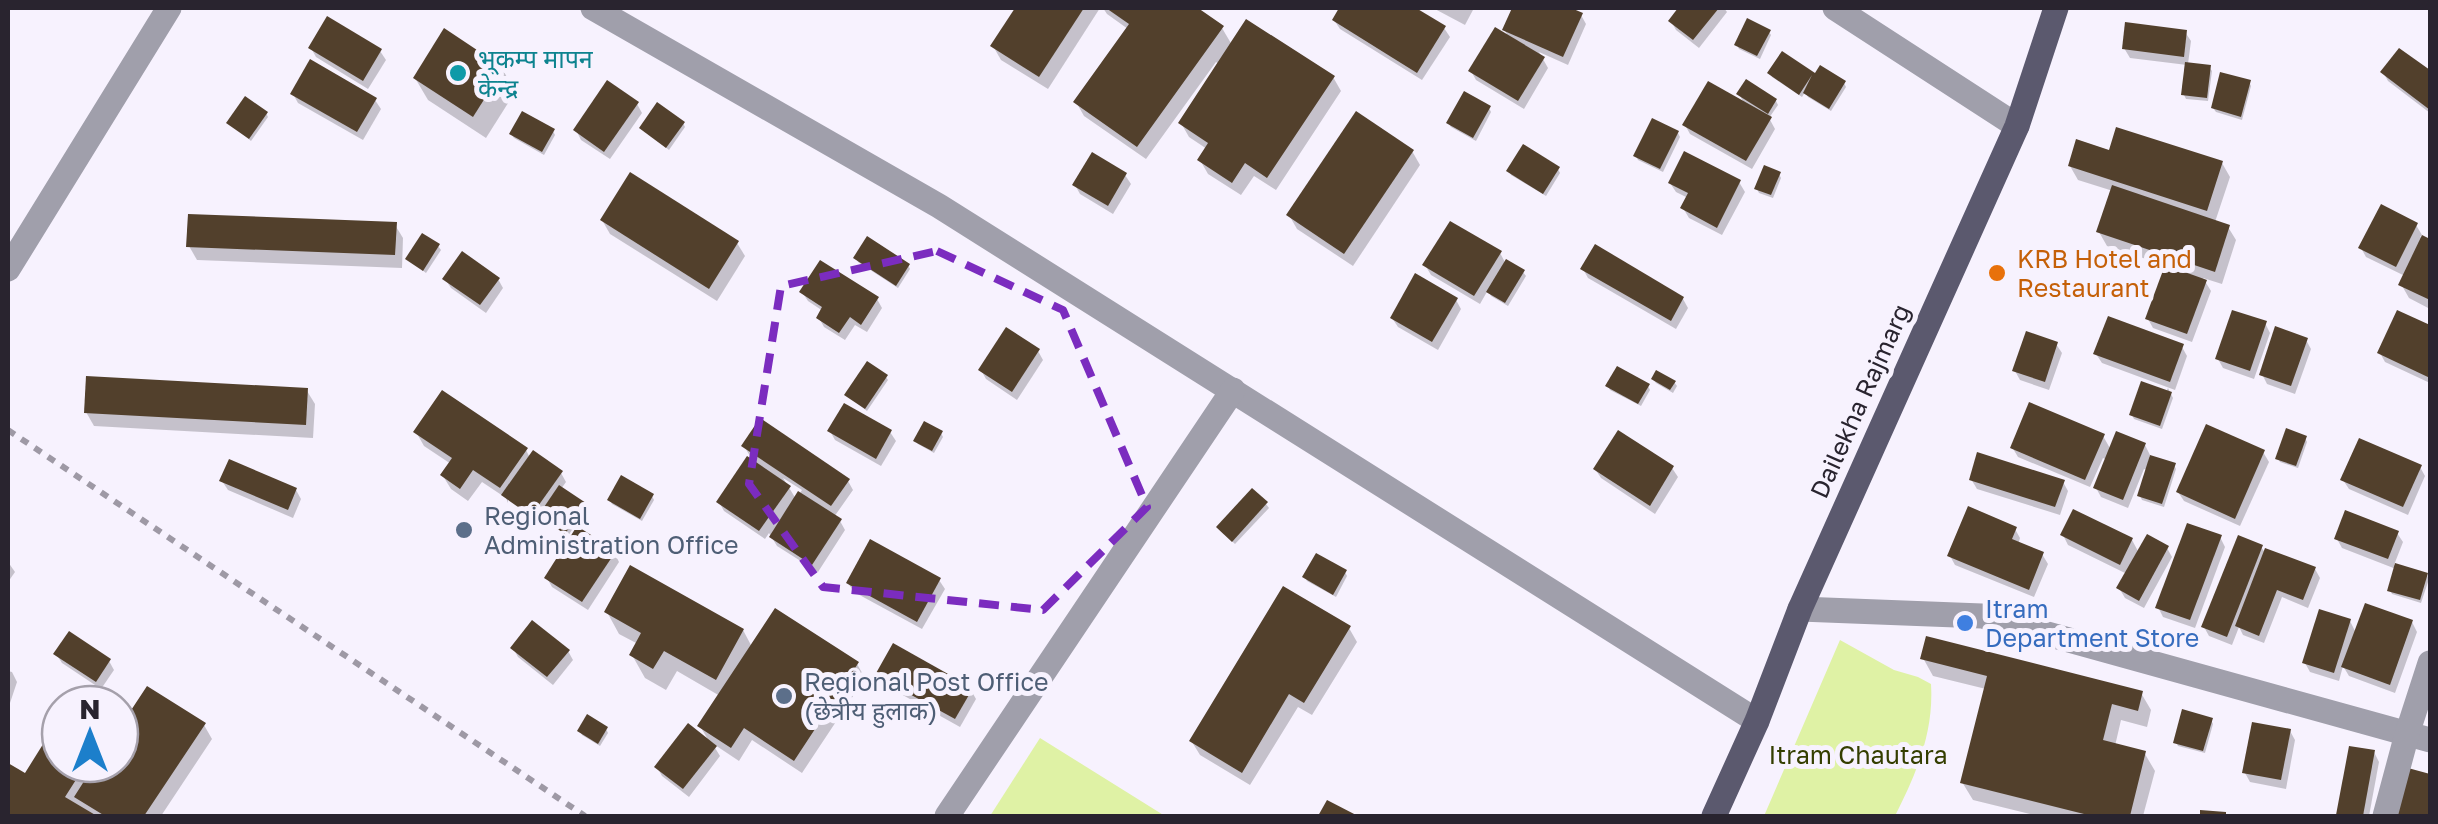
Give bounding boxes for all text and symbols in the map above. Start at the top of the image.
place label: भूकम्प मापन केन्द्र [478,43,594,103]
marker: भूकम्प मापन केन्द्र [447,62,469,84]
place label: KRB Hotel and Restaurant [2017,243,2192,303]
marker: KRB Hotel and Restaurant [1986,262,2008,284]
street label: Dailekha Rajmarg [1803,299,1916,503]
place label: Regional Administration Office [484,500,739,560]
marker: Regional Administration Office [453,519,475,541]
place label: Itram Department Store [1985,593,2199,653]
marker: Itram Department Store [1954,612,1976,634]
place label: Regional Post Office (छेत्रीय हुलाक) [804,666,1049,728]
north arrow [40,684,140,784]
marker: Regional Post Office (छेत्रीय हुलाक) [773,685,795,707]
text: N [79,692,101,725]
park label: Itram Chautara [1768,739,1948,770]

